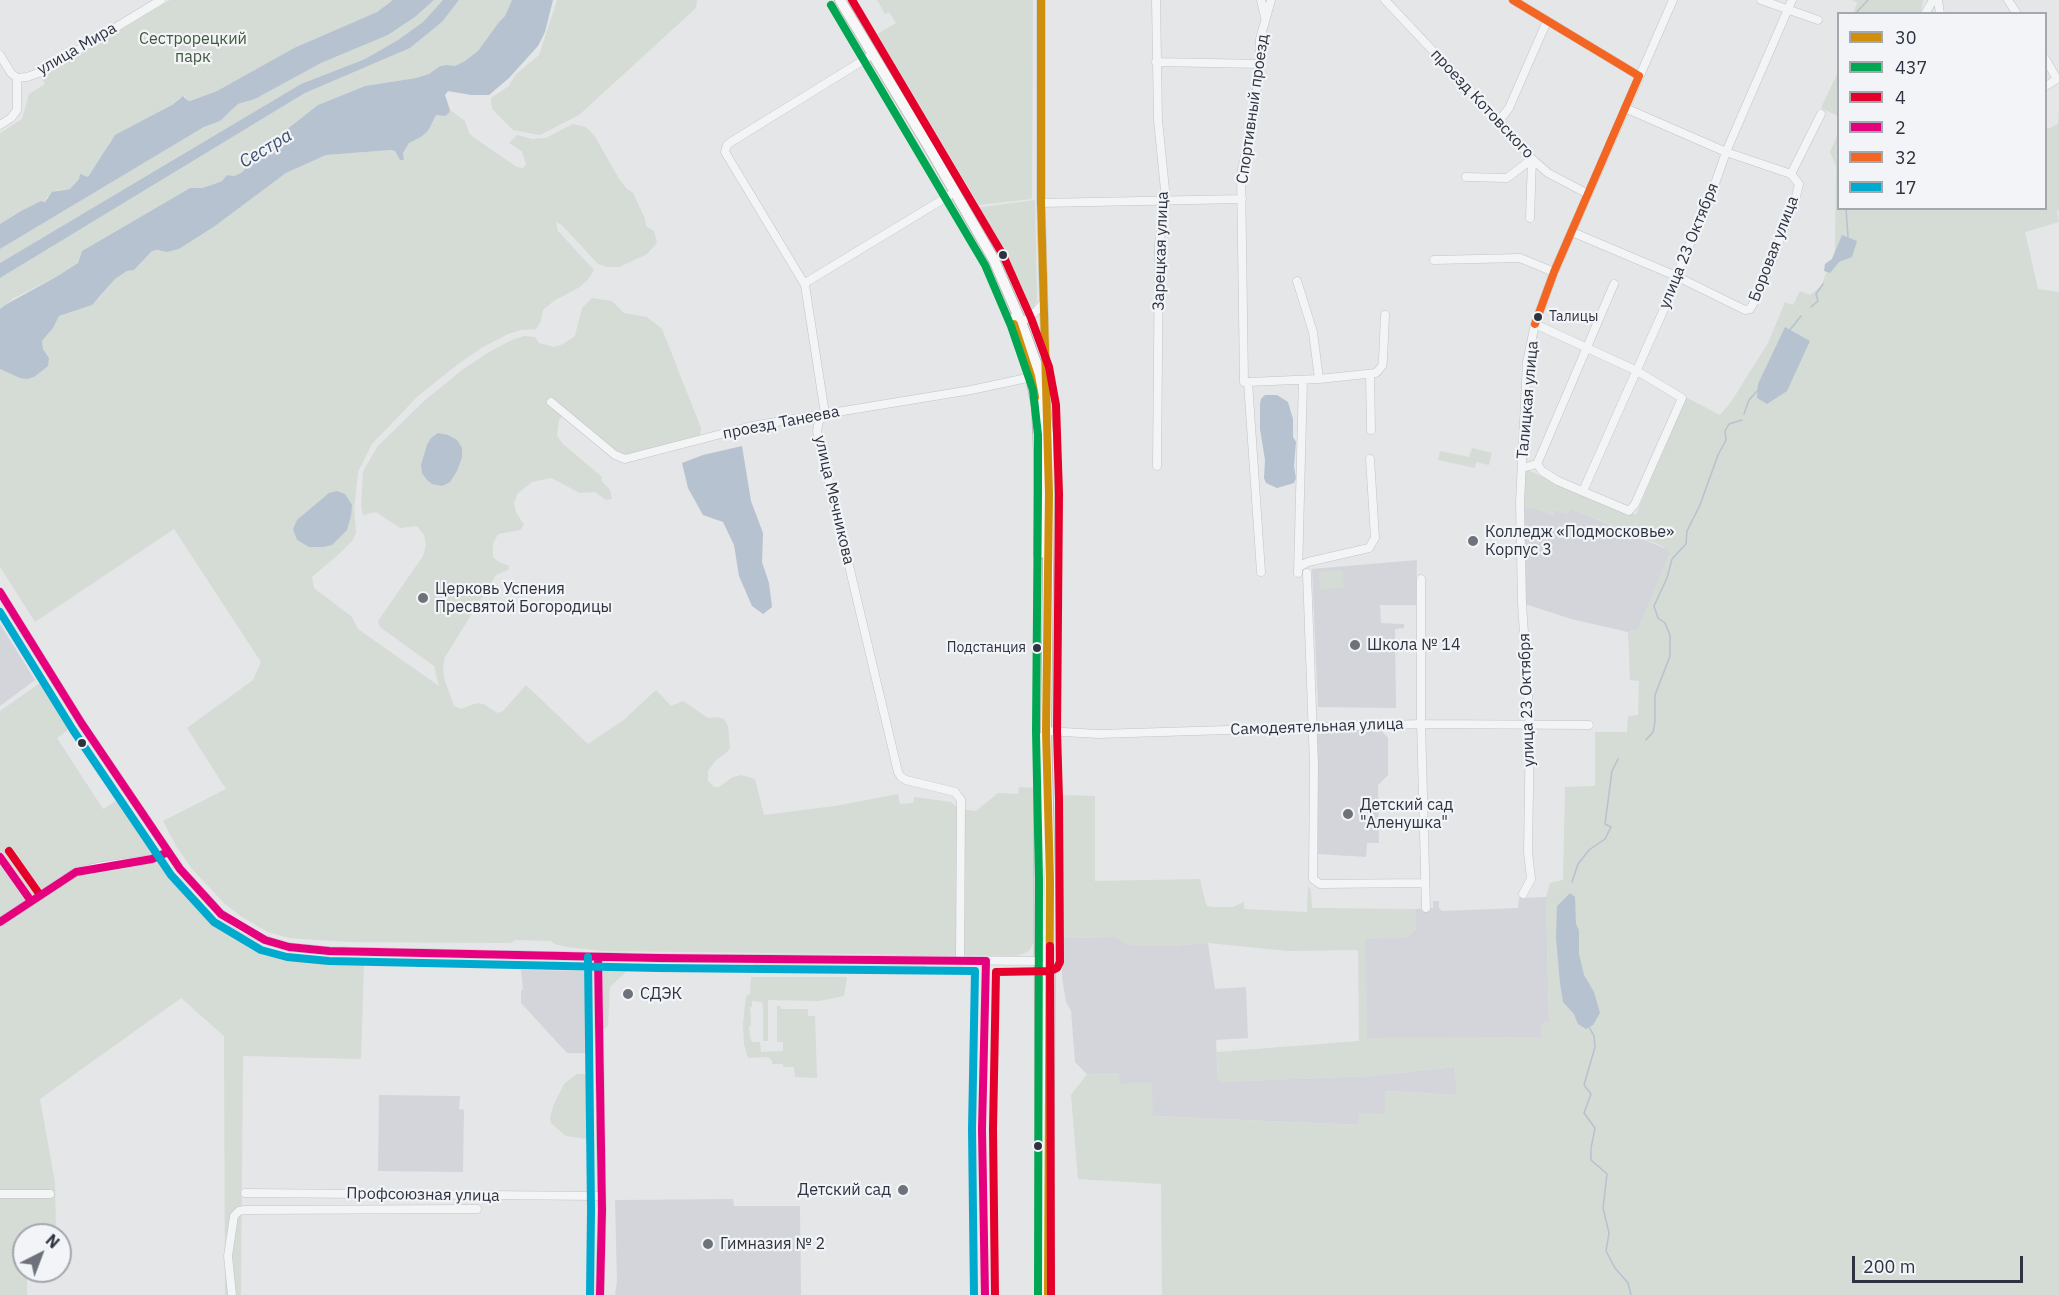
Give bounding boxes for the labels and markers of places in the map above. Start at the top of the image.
unlabelled marker [997,249,1009,261]
place label: Талицы [1549,309,1598,325]
marker: Талицы [1532,311,1544,323]
place label: Колледж «Подмосковье» Корпус 3 [1485,522,1674,560]
marker: Колледж «Подмосковье» Корпус 3 [1466,534,1480,548]
place label: Церковь Успения Пресвятой Богородицы [435,579,612,617]
marker: Церковь Успения Пресвятой Богородицы [416,591,430,605]
place label: Школа № 14 [1367,635,1461,655]
marker: Школа № 14 [1348,638,1362,652]
place label: Подстанция [947,640,1026,656]
marker: Подстанция [1031,642,1043,654]
unlabelled marker [76,737,88,749]
place label: Детский сад "Аленушка" [1360,795,1453,833]
marker: Детский сад "Аленушка" [1341,807,1355,821]
place label: СДЭК [640,984,682,1004]
marker: СДЭК [621,987,635,1001]
unlabelled marker [1032,1140,1044,1152]
place label: Детский сад [798,1180,891,1200]
marker: Детский сад [896,1183,910,1197]
place label: Гимназия № 2 [720,1234,825,1254]
marker: Гимназия № 2 [701,1237,715,1251]

